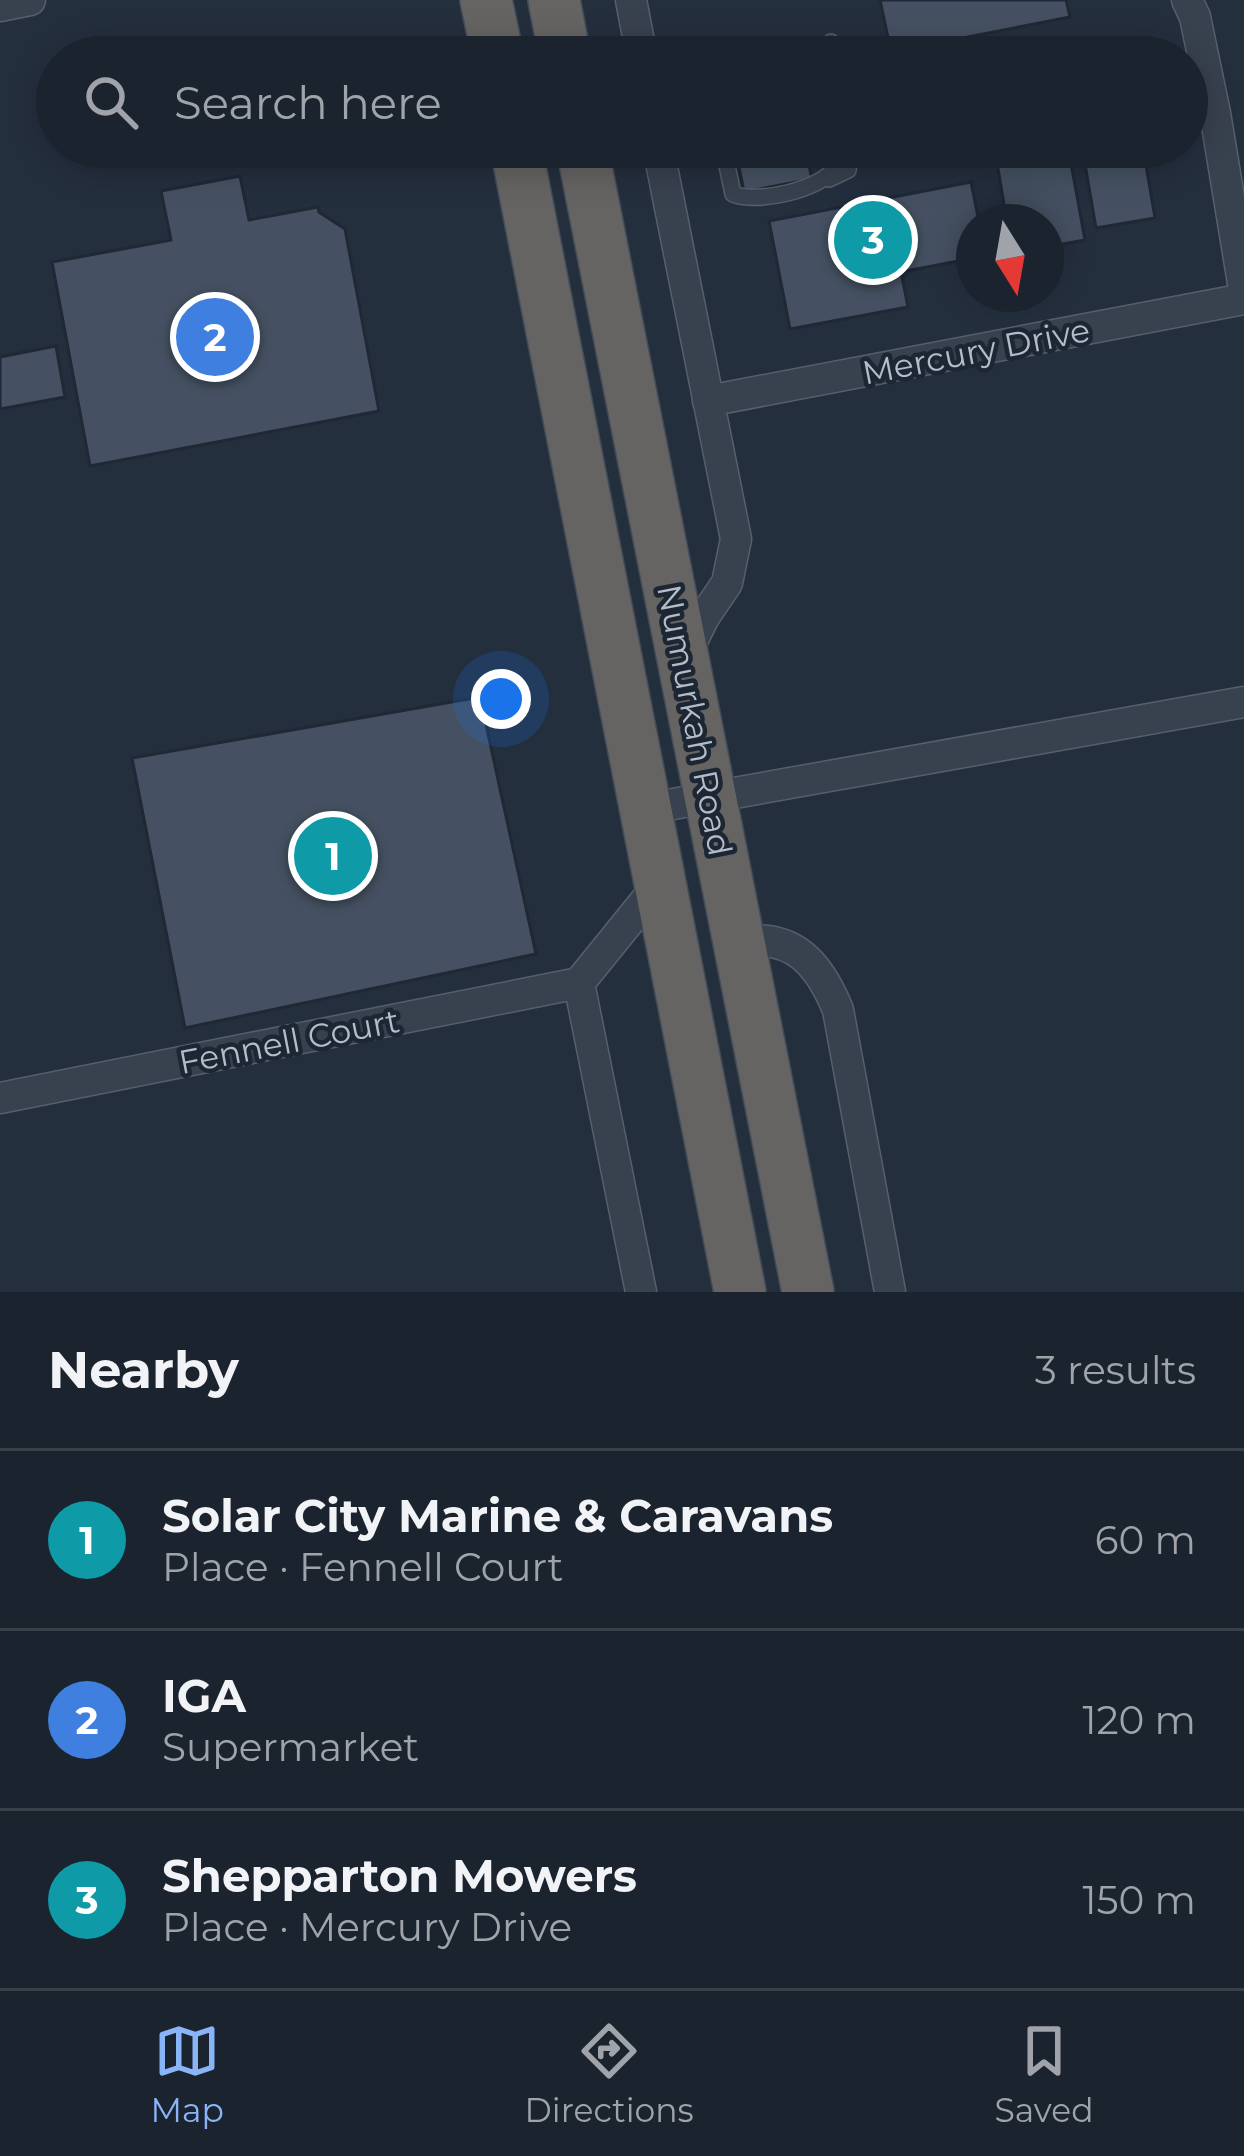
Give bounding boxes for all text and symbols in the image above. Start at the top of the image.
search box [36,36,1208,168]
icon: search [78,69,144,135]
text: Search here [174,75,442,130]
pin: 3 [834,195,912,285]
north arrow [956,204,1064,312]
pin: 2 [176,292,254,382]
street label: Mercury Drive [859,309,1093,393]
street label: Numurkah Road [649,581,741,859]
your location [471,669,531,729]
pin: 1 [294,811,372,901]
street label: Fennell Court [175,1000,403,1082]
text: Nearby [48,1339,239,1401]
text: 3 results [1035,1346,1196,1394]
text: Solar City Marine & Caravans [162,1488,833,1543]
text: 1 [79,1516,95,1564]
text: 60 m [1095,1516,1196,1564]
text: Place · Fennell Court [162,1543,563,1591]
text: IGA [162,1668,246,1723]
text: 2 [75,1696,99,1744]
text: 120 m [1082,1696,1196,1744]
text: Supermarket [162,1723,419,1771]
text: Shepparton Mowers [162,1848,637,1903]
text: 3 [75,1876,99,1924]
text: 150 m [1082,1876,1196,1924]
text: Place · Mercury Drive [162,1903,572,1951]
tab: Map [150,2018,224,2130]
tab: Directions [525,2018,694,2130]
tab: Saved [994,2018,1094,2130]

